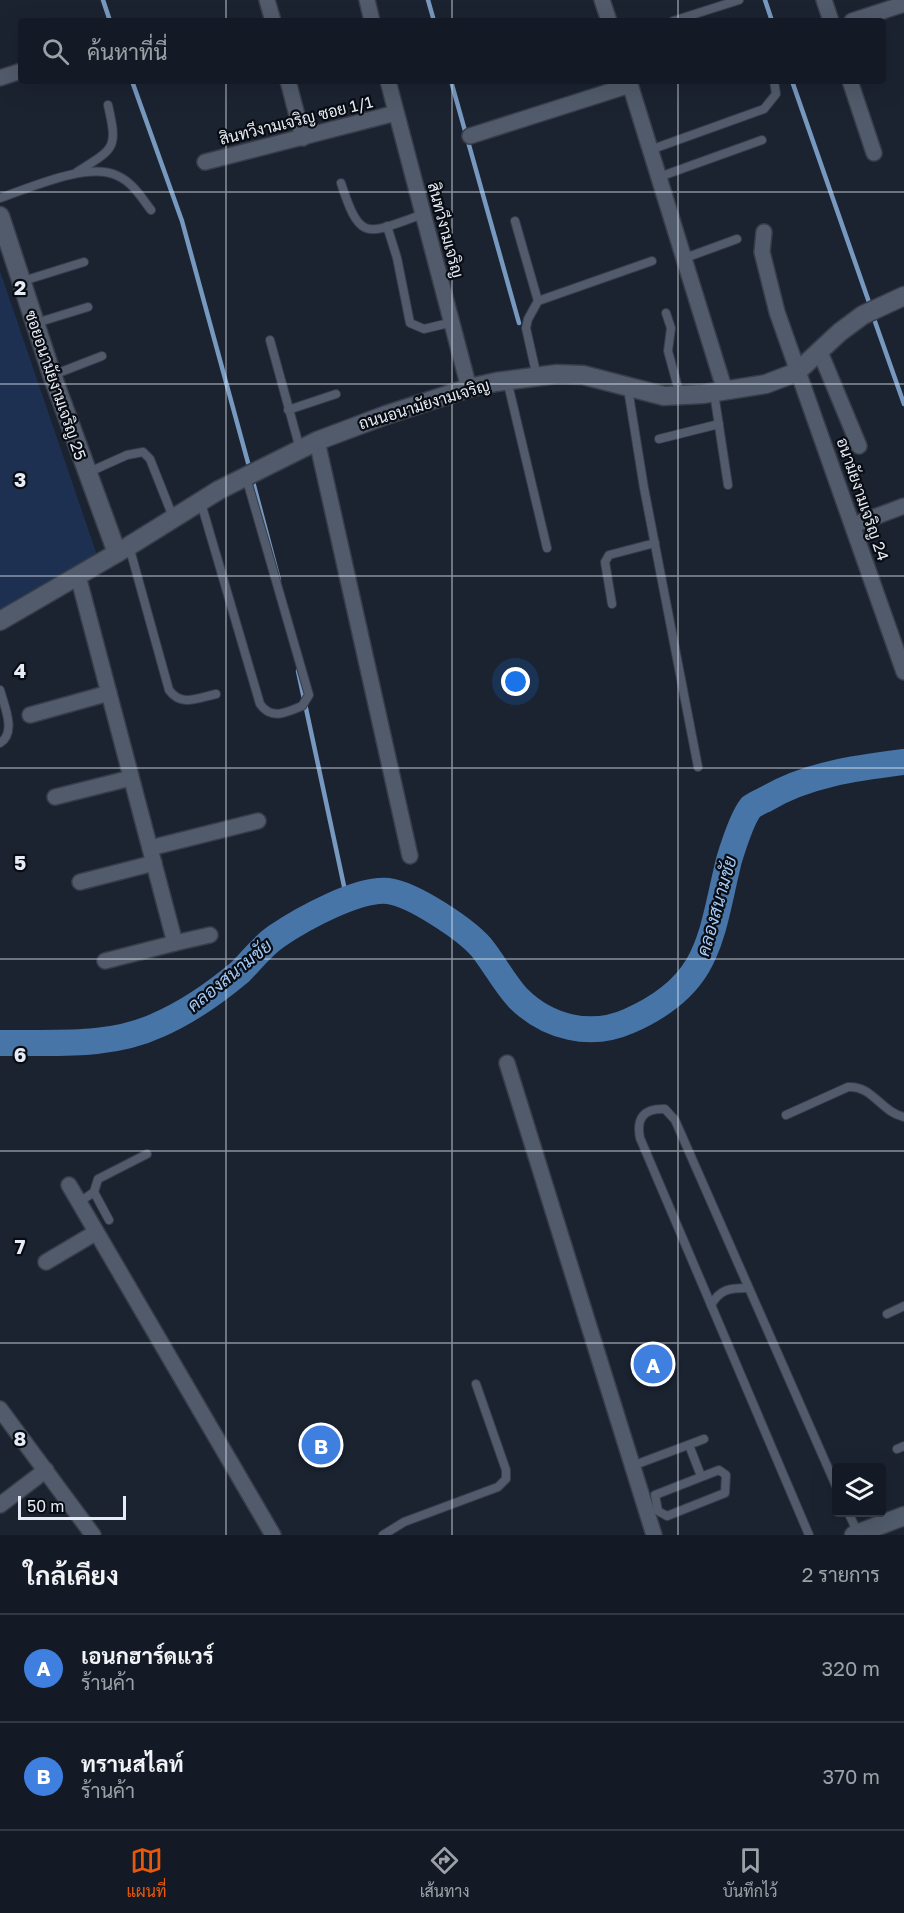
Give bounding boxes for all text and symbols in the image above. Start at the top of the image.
search box [18,18,886,84]
icon: search [39,35,72,68]
text: ค้นหาที่นี่ [87,38,167,65]
street label: สินทวีงามเจริญ ซอย 1/1 [217,90,375,149]
street label: สินทวีงามเจริญ [424,180,469,280]
text: 2 [14,275,26,299]
street label: ซอยอนามัยงามเจริญ 25 [21,308,91,462]
street label: ถนนอนามัยงามเจริญ [356,375,492,433]
street label: อนามัยงามเจริญ 24 [833,435,893,563]
text: 3 [14,467,26,491]
text: 4 [14,658,26,682]
your location [501,667,530,696]
text: 5 [14,850,26,874]
water label: คลองสนามชัย [691,853,741,959]
water label: คลองสนามชัย [182,934,276,1016]
text: 6 [14,1042,26,1066]
text: 7 [15,1234,26,1258]
pin: A [634,1342,672,1386]
pin: B [302,1422,340,1468]
text: 8 [14,1426,26,1450]
map controls [832,1463,886,1517]
button: layers [832,1463,886,1517]
scale bar [18,1493,126,1520]
text: 50 m [27,1496,64,1516]
text: ใกล้เคียง [24,1560,119,1591]
text: 2 รายการ [802,1562,880,1586]
text: เอนกฮาร์ดแวร์ [81,1642,214,1669]
text: A [36,1656,51,1680]
text: 320 m [822,1656,880,1680]
text: ร้านค้า [81,1670,135,1694]
text: ทรานสไลท์ [81,1750,184,1777]
text: B [36,1764,51,1788]
text: 370 m [823,1764,880,1788]
text: ร้านค้า [81,1778,135,1802]
tab: แผนที่ [127,1844,166,1901]
tab: เส้นทาง [420,1844,470,1901]
tab: บันทึกไว้ [723,1844,777,1901]

